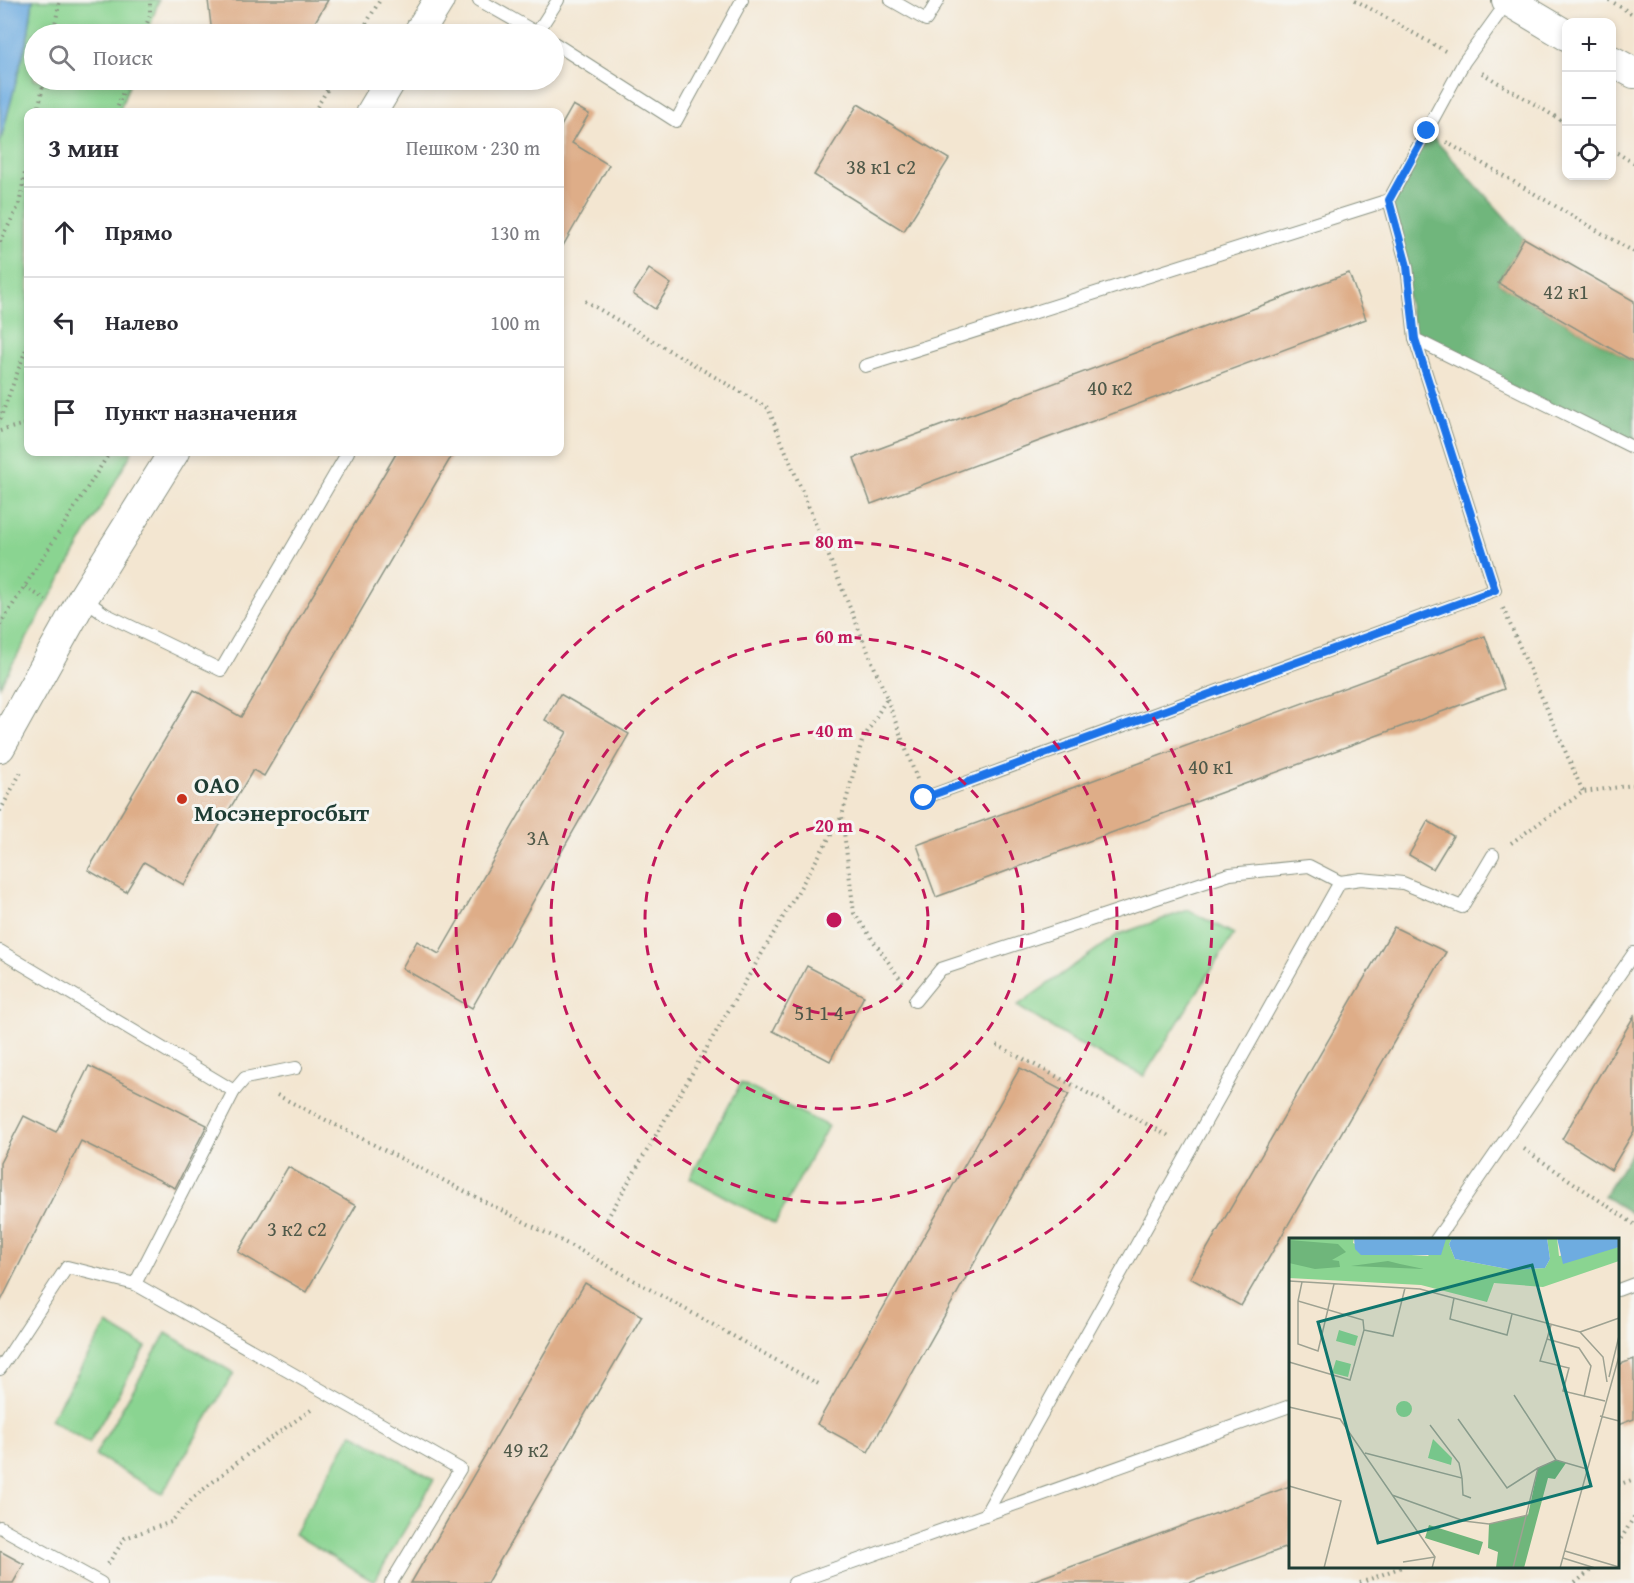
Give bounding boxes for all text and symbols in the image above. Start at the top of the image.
map controls [1562,18,1616,180]
button: + [1562,18,1616,72]
search box [24,24,564,90]
icon: search [45,41,78,74]
text: Поиск [93,41,153,73]
button: − [1562,72,1616,126]
route end [1413,117,1439,143]
button: locate [1562,126,1616,180]
text: 3 мин [48,128,119,167]
text: Пешком · 230 m [406,133,540,162]
house number: 38 к1 с2 [846,151,916,182]
icon: ahead [48,216,81,249]
text: Прямо [105,216,172,248]
text: 130 m [490,218,540,247]
house number: 42 к1 [1543,276,1589,307]
icon: left [48,306,81,339]
text: Налево [105,306,178,338]
text: 100 m [490,308,540,337]
house number: 40 к2 [1087,372,1133,403]
icon: arrive [48,396,81,429]
text: Пункт назначения [105,396,297,428]
text: 80 m [815,528,854,555]
text: 60 m [815,623,854,650]
text: 40 m [815,717,854,744]
house number: 40 к1 [1188,751,1234,782]
place label: ОАО Мосэнергосбыт [194,767,369,830]
route start [910,784,936,810]
marker: ОАО Мосэнергосбыт [175,792,189,806]
text: 20 m [815,812,854,839]
house number: 3А [527,822,550,853]
centre of rings [824,910,844,930]
house number: 51 1 4 [794,997,844,1028]
house number: 3 к2 с2 [267,1213,327,1244]
inset map [1289,1238,1619,1568]
house number: 49 к2 [503,1434,549,1465]

